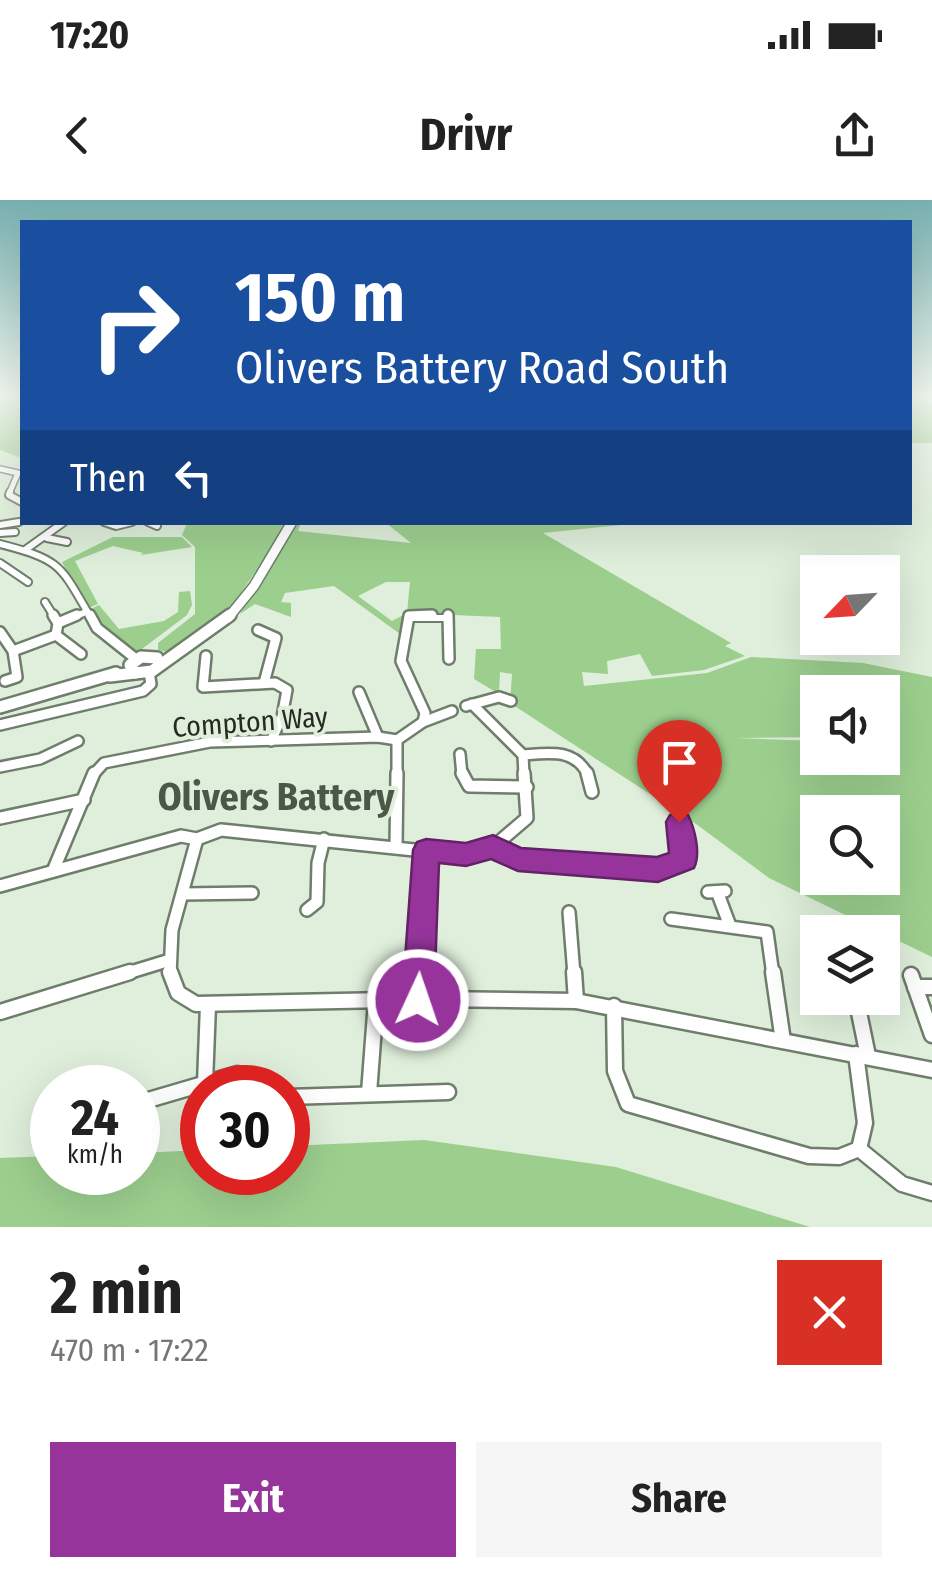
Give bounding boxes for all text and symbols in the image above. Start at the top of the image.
text: 17:20 [50,12,129,58]
icon: back [50,108,105,163]
text: Drivr [420,108,512,162]
icon: share [827,108,882,163]
text: 150 m [235,256,405,340]
icon: right [70,260,200,390]
text: Olivers Battery Road South [235,341,729,395]
icon: left [166,450,221,505]
text: Then [70,455,146,501]
north arrow [800,555,900,655]
map controls [800,555,900,1015]
button: sound [800,675,900,775]
street label: Compton Way [171,700,329,744]
pin [637,720,722,823]
icon: arrive [652,735,707,790]
district label: Olivers Battery [158,774,395,820]
button: search [800,795,900,895]
button: layers [800,915,900,1015]
position arrow [366,948,470,1052]
speed limit sign: 30 [180,1065,310,1195]
text: 24 [71,1088,119,1148]
text: km/h [67,1140,123,1170]
text: 2 min [50,1257,183,1329]
button: close [777,1260,882,1365]
text: 470 m · 17:22 [50,1331,209,1369]
button: Exit [50,1442,456,1557]
button: Share [476,1442,882,1557]

